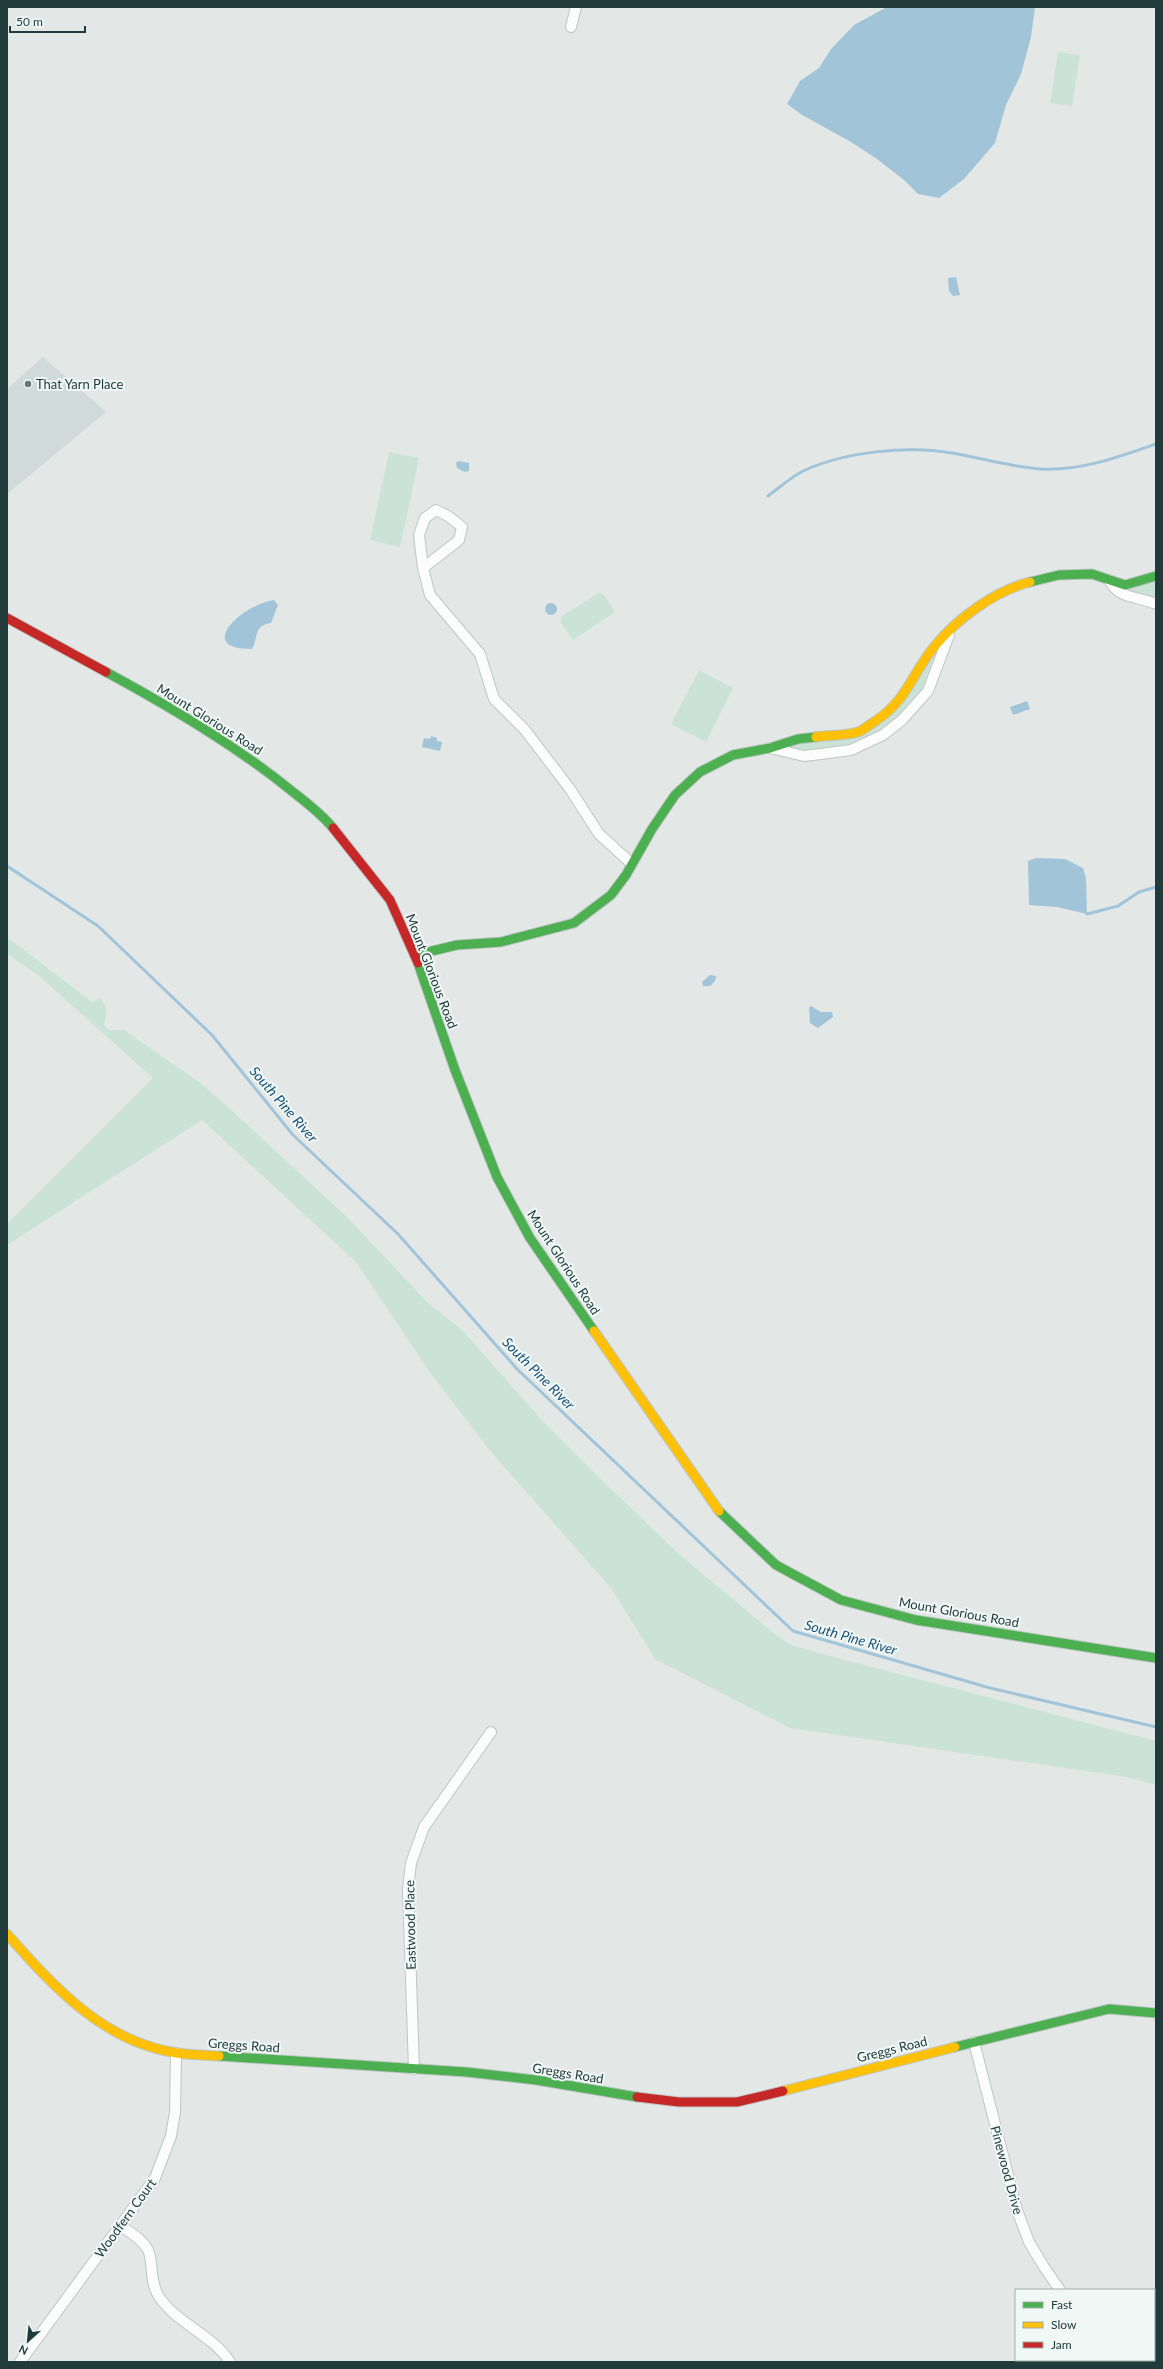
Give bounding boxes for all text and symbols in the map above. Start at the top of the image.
scale bar [10,8,85,34]
text: 50 m [16,14,43,29]
place label: That Yarn Place [36,376,124,392]
marker: That Yarn Place [23,379,33,389]
street label: Mount Glorious Road [154,680,266,758]
street label: Mount Glorious Road [403,911,461,1031]
water label: South Pine River [246,1063,322,1146]
street label: Mount Glorious Road [524,1207,604,1317]
water label: South Pine River [499,1333,579,1413]
street label: Mount Glorious Road [898,1594,1020,1630]
water label: South Pine River [803,1616,899,1658]
street label: Eastwood Place [401,1880,419,1970]
street label: Greggs Road [855,2033,929,2065]
street label: Greggs Road [208,2035,280,2055]
street label: Greggs Road [531,2059,605,2087]
street label: Pinewood Drive [987,2124,1027,2216]
street label: Woodfern Court [91,2175,159,2261]
legend [1015,2289,1155,2361]
text: Fast [1051,2297,1073,2312]
text: Slow [1051,2317,1077,2332]
north arrow [8,2321,48,2361]
text: Jam [1051,2337,1072,2352]
text: N [17,2343,30,2358]

